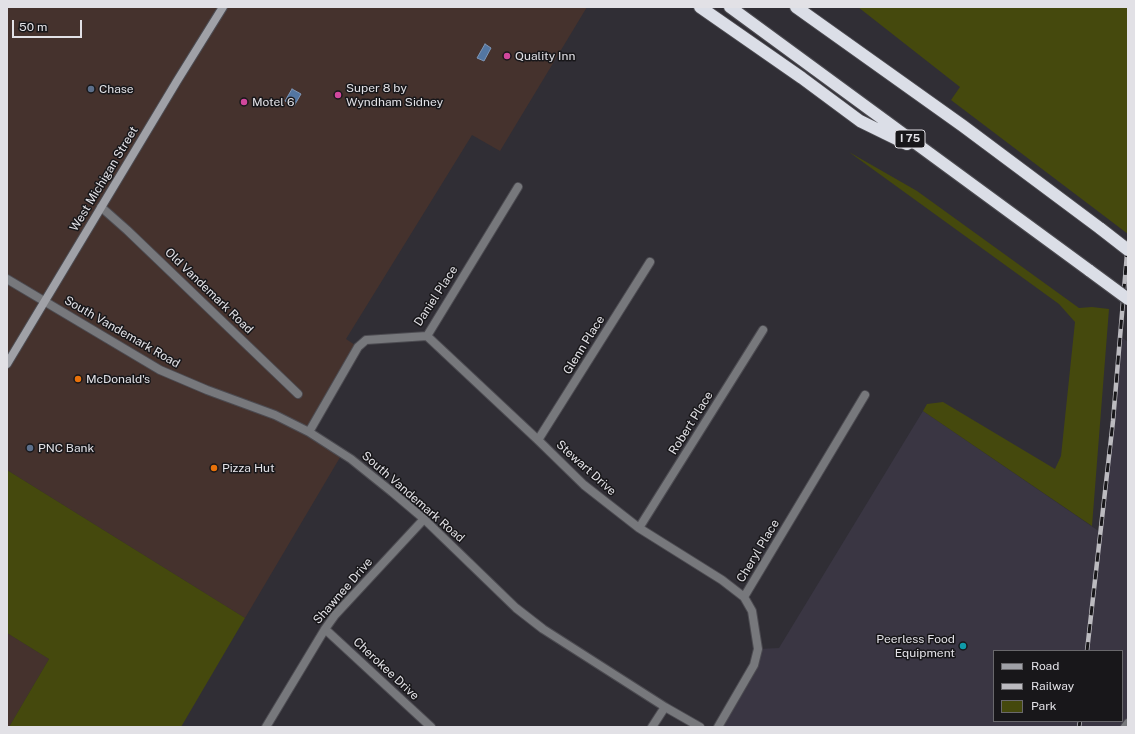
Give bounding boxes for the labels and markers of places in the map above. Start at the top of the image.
place label: Quality Inn [515,49,575,63]
marker: Quality Inn [502,51,512,61]
place label: Super 8 by Wyndham Sidney [346,81,443,109]
place label: Chase [99,82,134,96]
marker: Chase [86,84,96,94]
marker: Super 8 by Wyndham Sidney [333,90,343,100]
place label: Motel 6 [252,95,294,109]
marker: Motel 6 [239,97,249,107]
place label: McDonald's [86,372,150,386]
marker: McDonald's [73,374,83,384]
place label: PNC Bank [38,441,94,455]
marker: PNC Bank [25,443,35,453]
place label: Pizza Hut [222,461,275,475]
marker: Pizza Hut [209,463,219,473]
place label: Peerless Food Equipment [876,632,955,660]
marker: Peerless Food Equipment [958,641,968,651]

